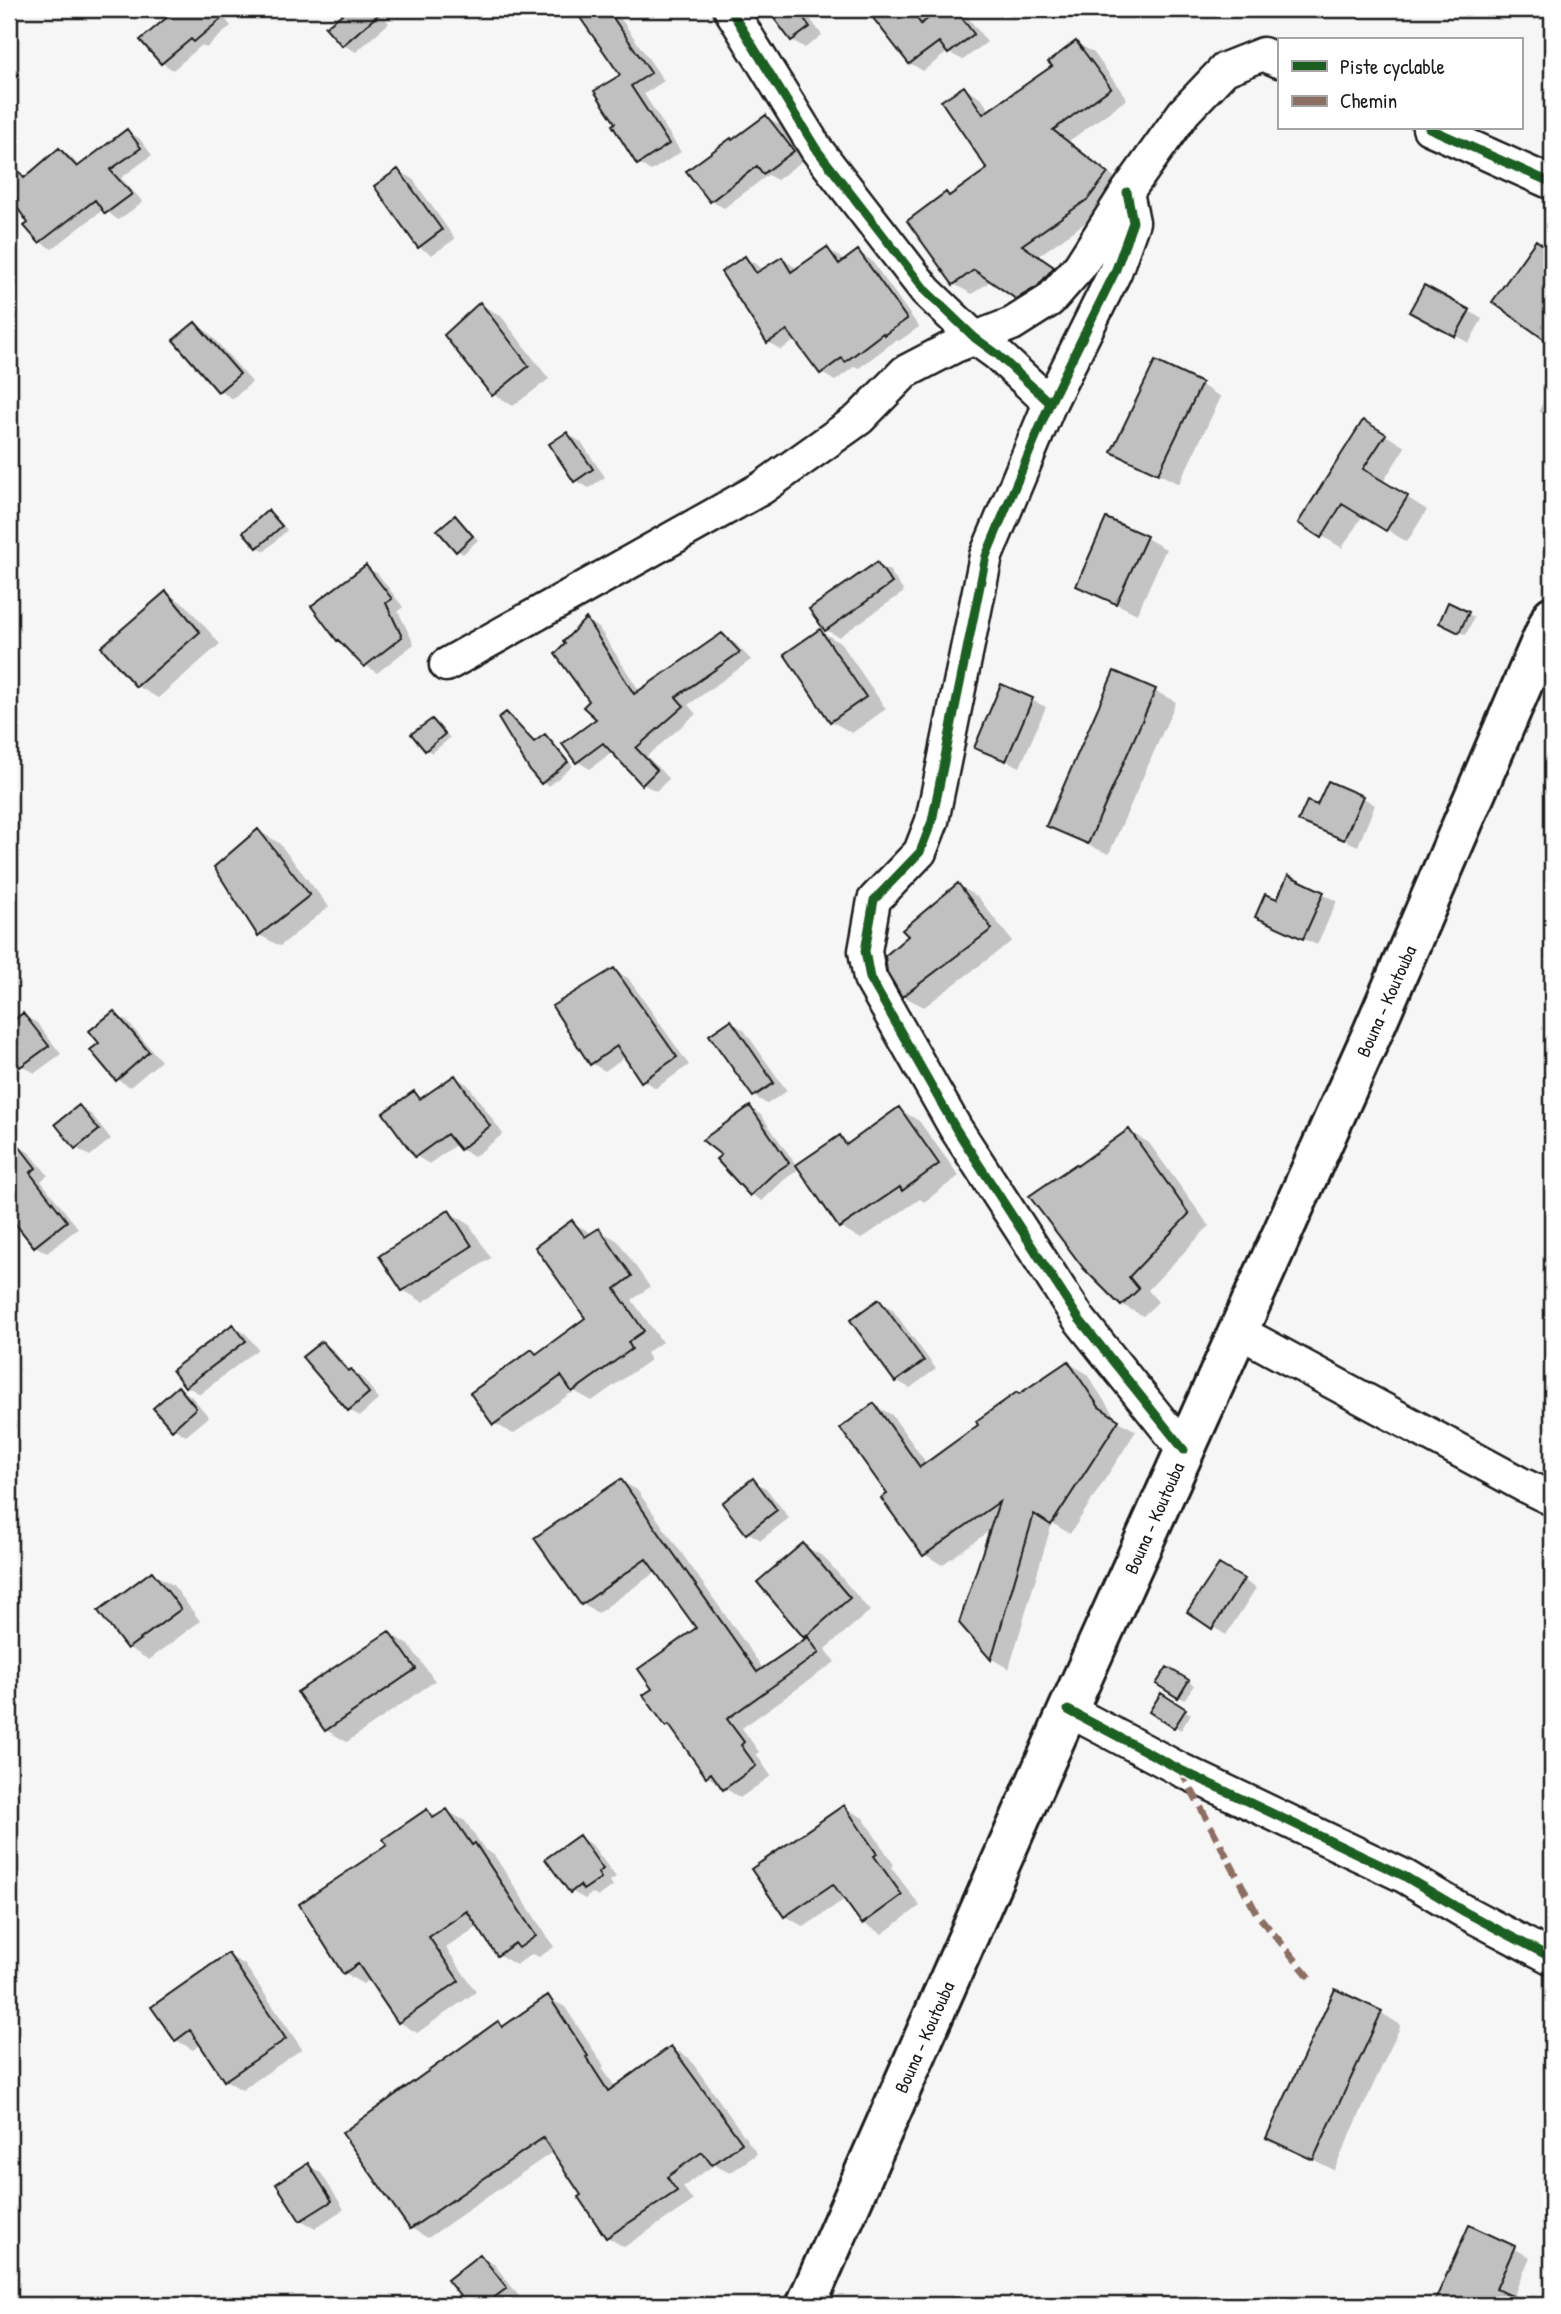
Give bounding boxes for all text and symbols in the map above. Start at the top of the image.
legend [1278,38,1522,130]
text: Piste cyclable [1340,52,1445,81]
text: Chemin [1340,86,1397,115]
street label: Bouna - Koutouba [1350,941,1422,1061]
street label: Bouna - Koutouba [1118,1458,1190,1578]
street label: Bouna - Koutouba [888,1977,960,2097]

